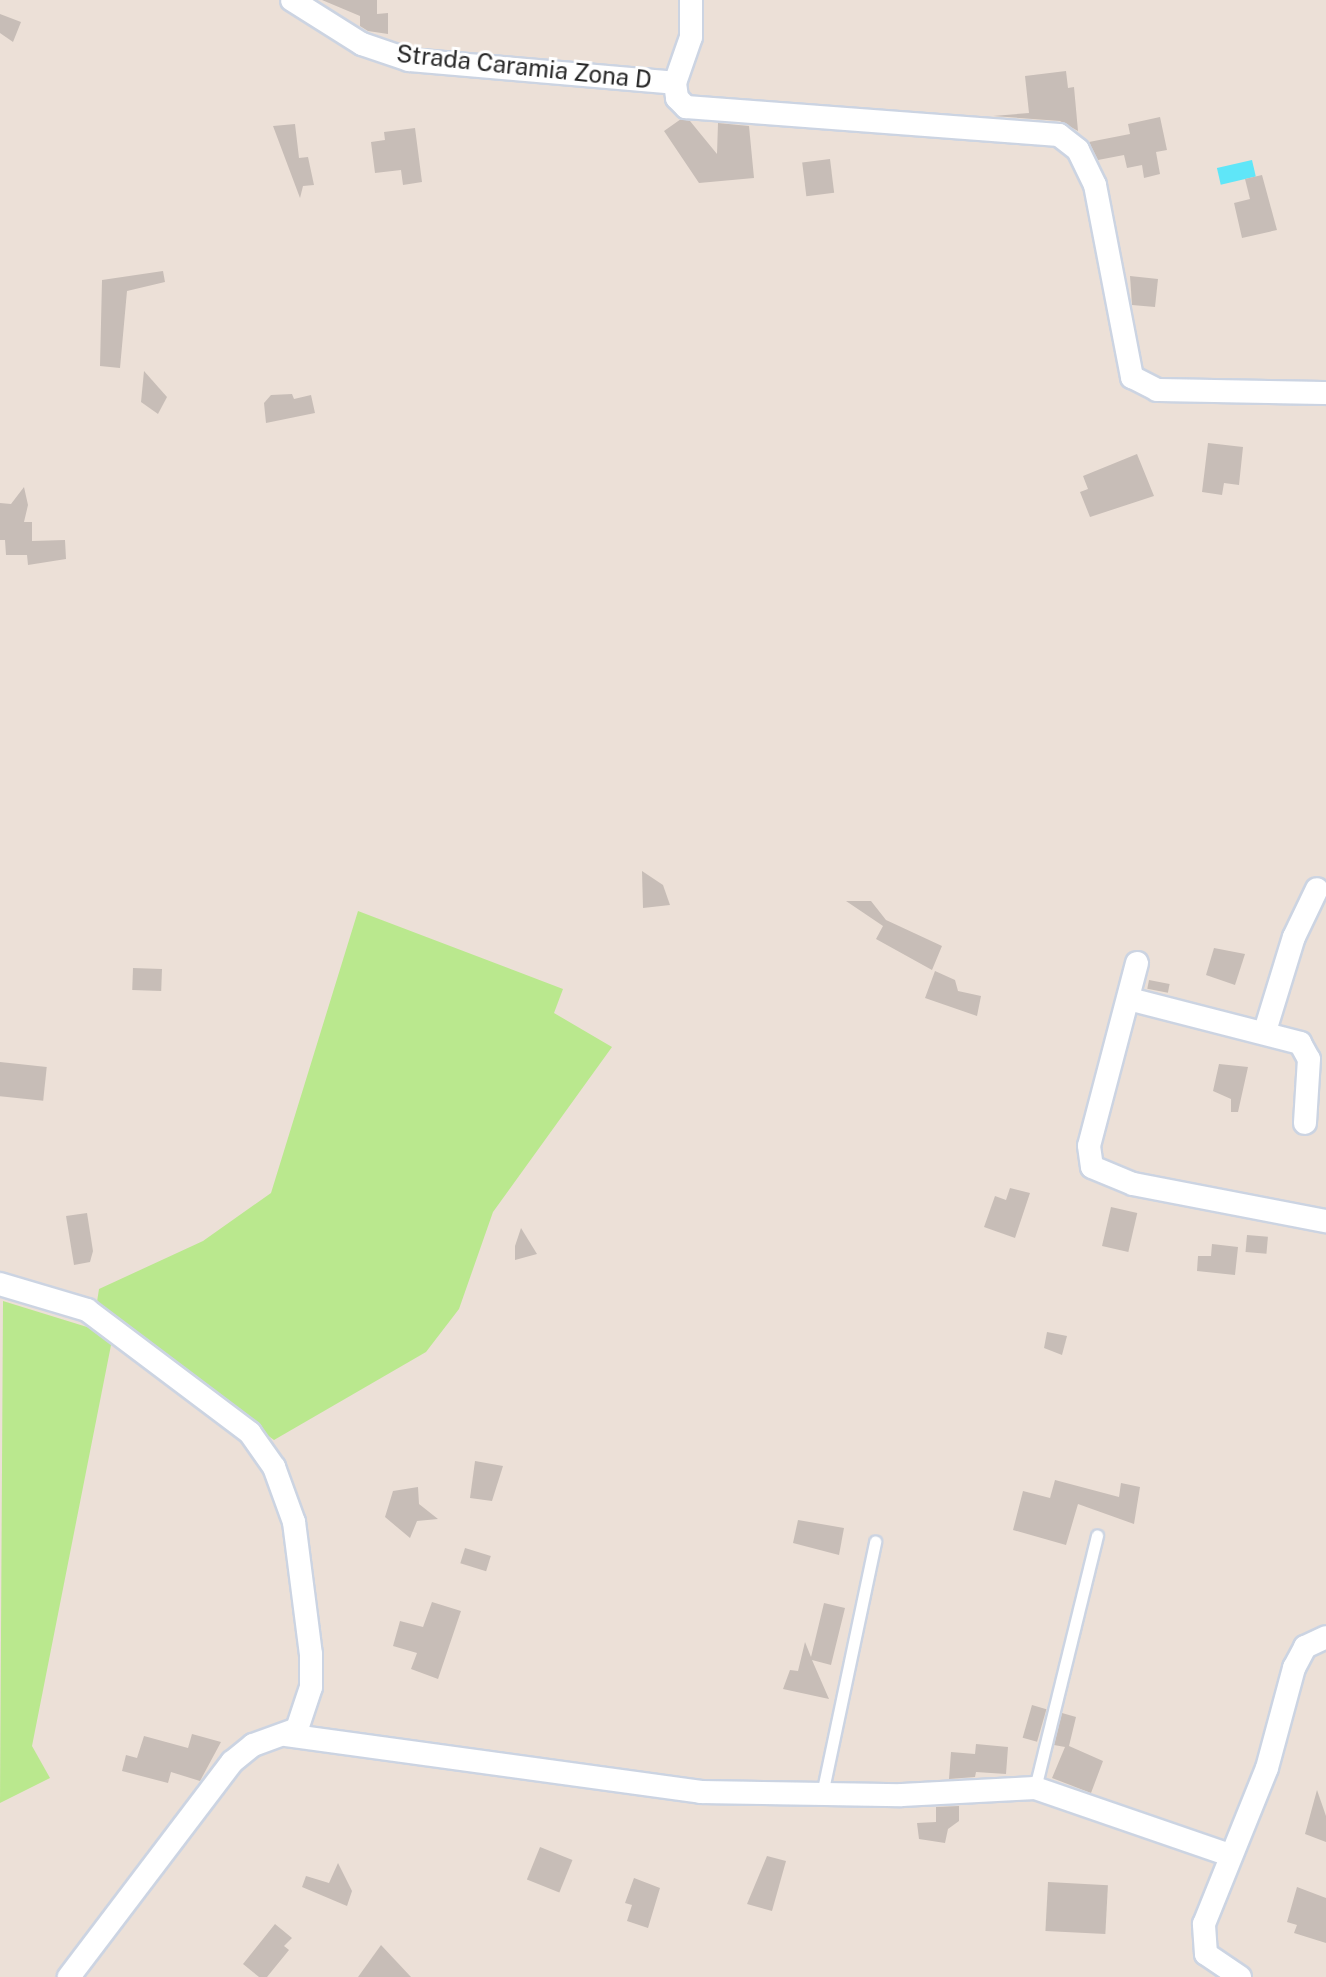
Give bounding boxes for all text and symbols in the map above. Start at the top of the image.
street label: Strada Caramia Zona D [395,39,653,95]

